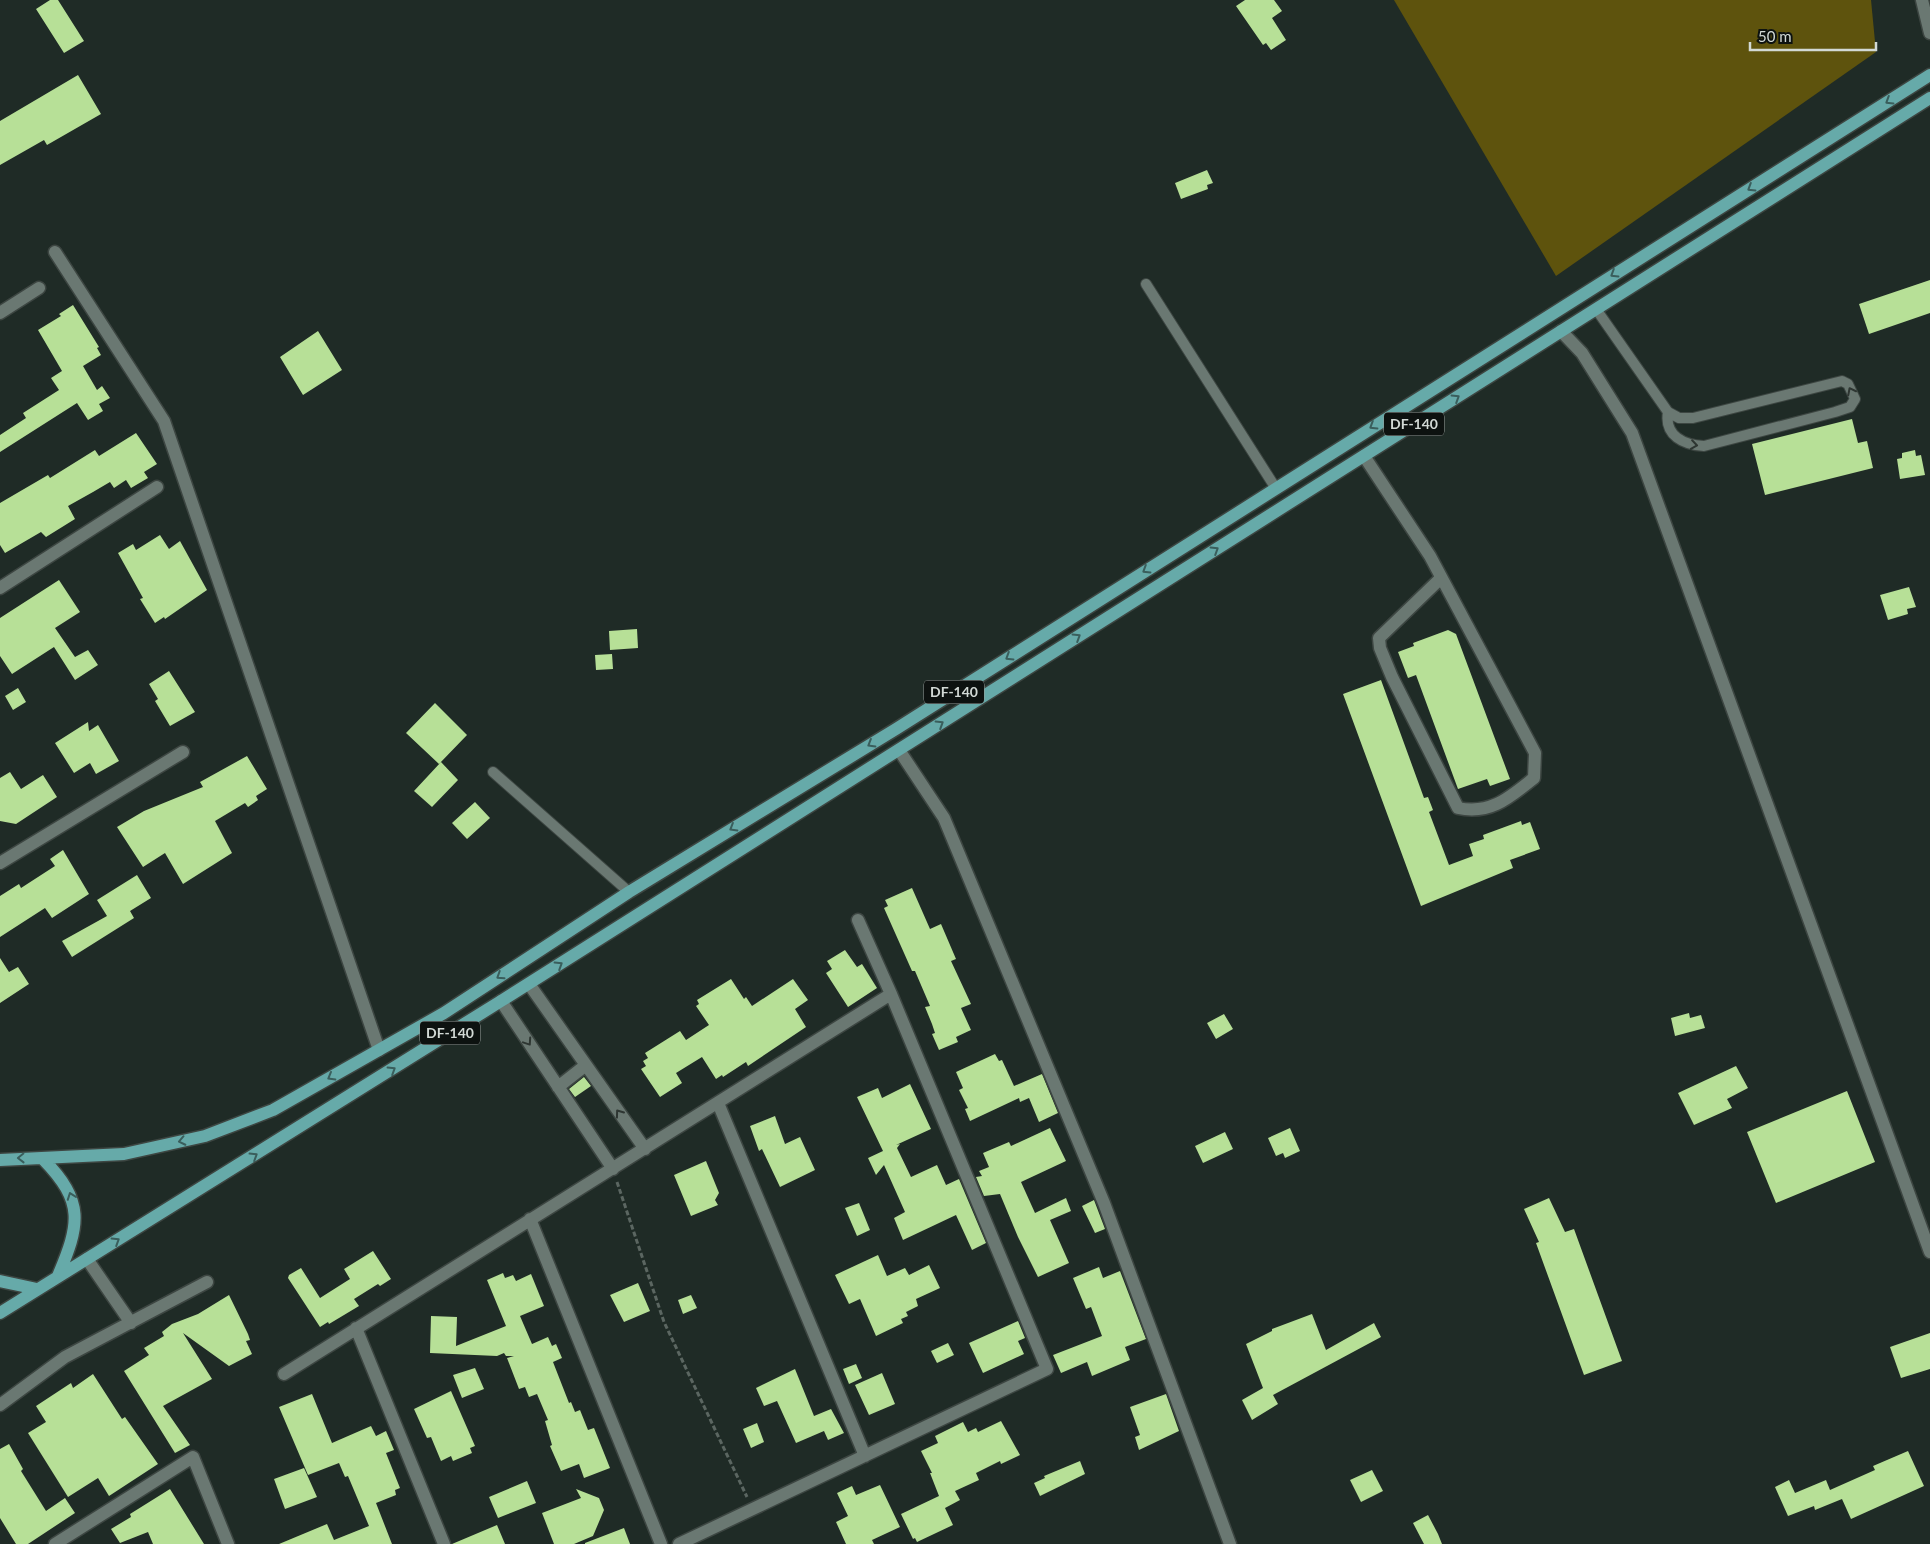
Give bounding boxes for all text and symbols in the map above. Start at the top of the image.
scale bar [1750,20,1876,52]
text: 50 m [1758,27,1792,45]
one-way arrow [1885,95,1894,105]
one-way arrow [1748,181,1757,191]
one-way arrow [1610,268,1619,278]
one-way arrow [1847,387,1857,396]
one-way arrow [1450,394,1459,404]
road number: DF-140 [1384,412,1444,436]
one-way arrow [1369,420,1378,429]
one-way arrow [1691,439,1699,450]
one-way arrow [1209,547,1218,556]
one-way arrow [1142,563,1151,573]
one-way arrow [1072,634,1081,643]
one-way arrow [1005,651,1014,660]
road number: DF-140 [924,680,984,704]
one-way arrow [935,720,944,730]
one-way arrow [868,737,877,747]
one-way arrow [729,822,738,832]
one-way arrow [554,961,563,971]
one-way arrow [497,970,506,979]
road number: DF-140 [420,1021,480,1044]
one-way arrow [522,1036,532,1045]
one-way arrow [386,1066,395,1076]
one-way arrow [327,1071,336,1081]
one-way arrow [617,1110,625,1119]
one-way arrow [178,1135,187,1146]
one-way arrow [248,1152,257,1162]
one-way arrow [17,1153,25,1163]
one-way arrow [66,1193,76,1201]
one-way arrow [110,1238,119,1248]

